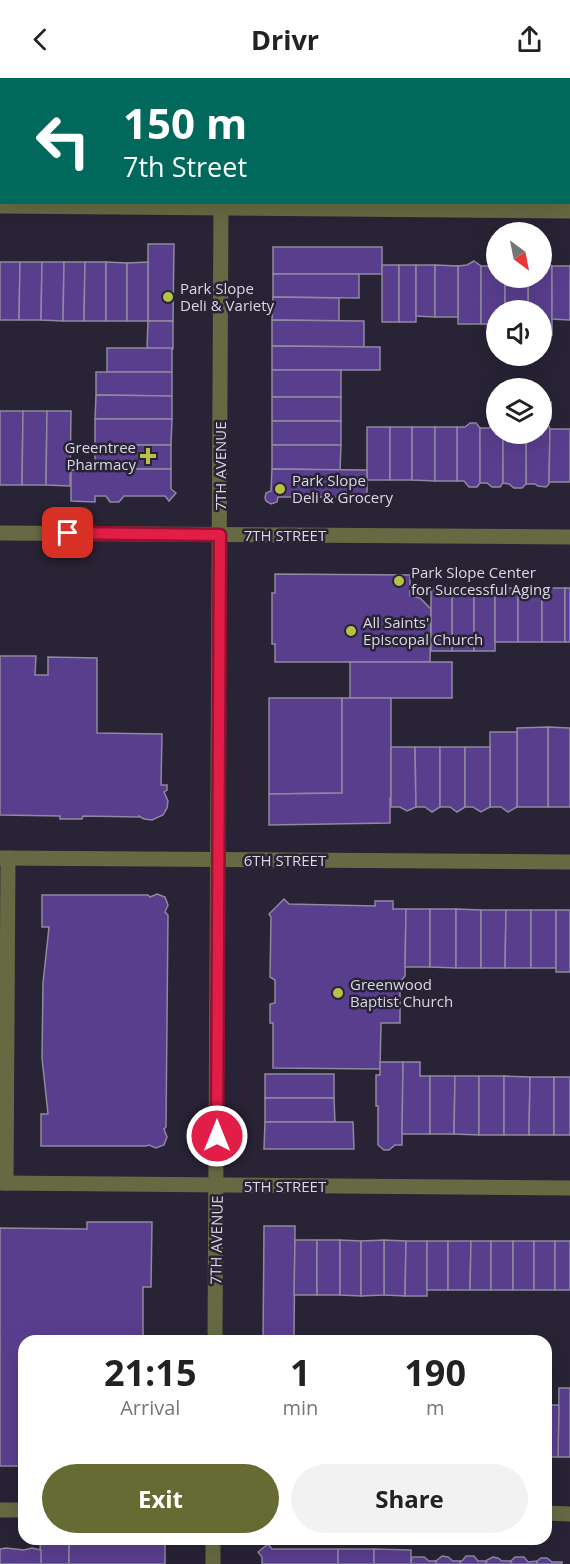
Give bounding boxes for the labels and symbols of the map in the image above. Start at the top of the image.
north arrow [486,222,552,288]
place label: Park Slope Deli & Variety [180,278,275,315]
marker: Park Slope Deli & Variety [161,290,175,304]
street label: 7TH AVENUE [210,421,230,511]
place label: Greentree Pharmacy [65,437,136,474]
marker: Greentree Pharmacy [141,449,155,463]
place label: Park Slope Deli & Grocery [292,470,393,507]
marker: Park Slope Deli & Grocery [273,482,287,496]
pin [42,507,93,558]
street label: 7TH STREET [244,525,327,545]
place label: Park Slope Center for Successful Aging [411,562,550,599]
marker: Park Slope Center for Successful Aging [392,574,406,588]
place label: All Saints' Episcopal Church [363,612,483,649]
marker: All Saints' Episcopal Church [344,624,358,638]
street label: 6TH STREET [244,850,327,870]
place label: Greenwood Baptist Church [350,974,453,1011]
marker: Greenwood Baptist Church [331,986,345,1000]
position arrow [185,1104,249,1168]
street label: 5TH STREET [244,1176,327,1196]
street label: 7TH AVENUE [205,1195,227,1285]

